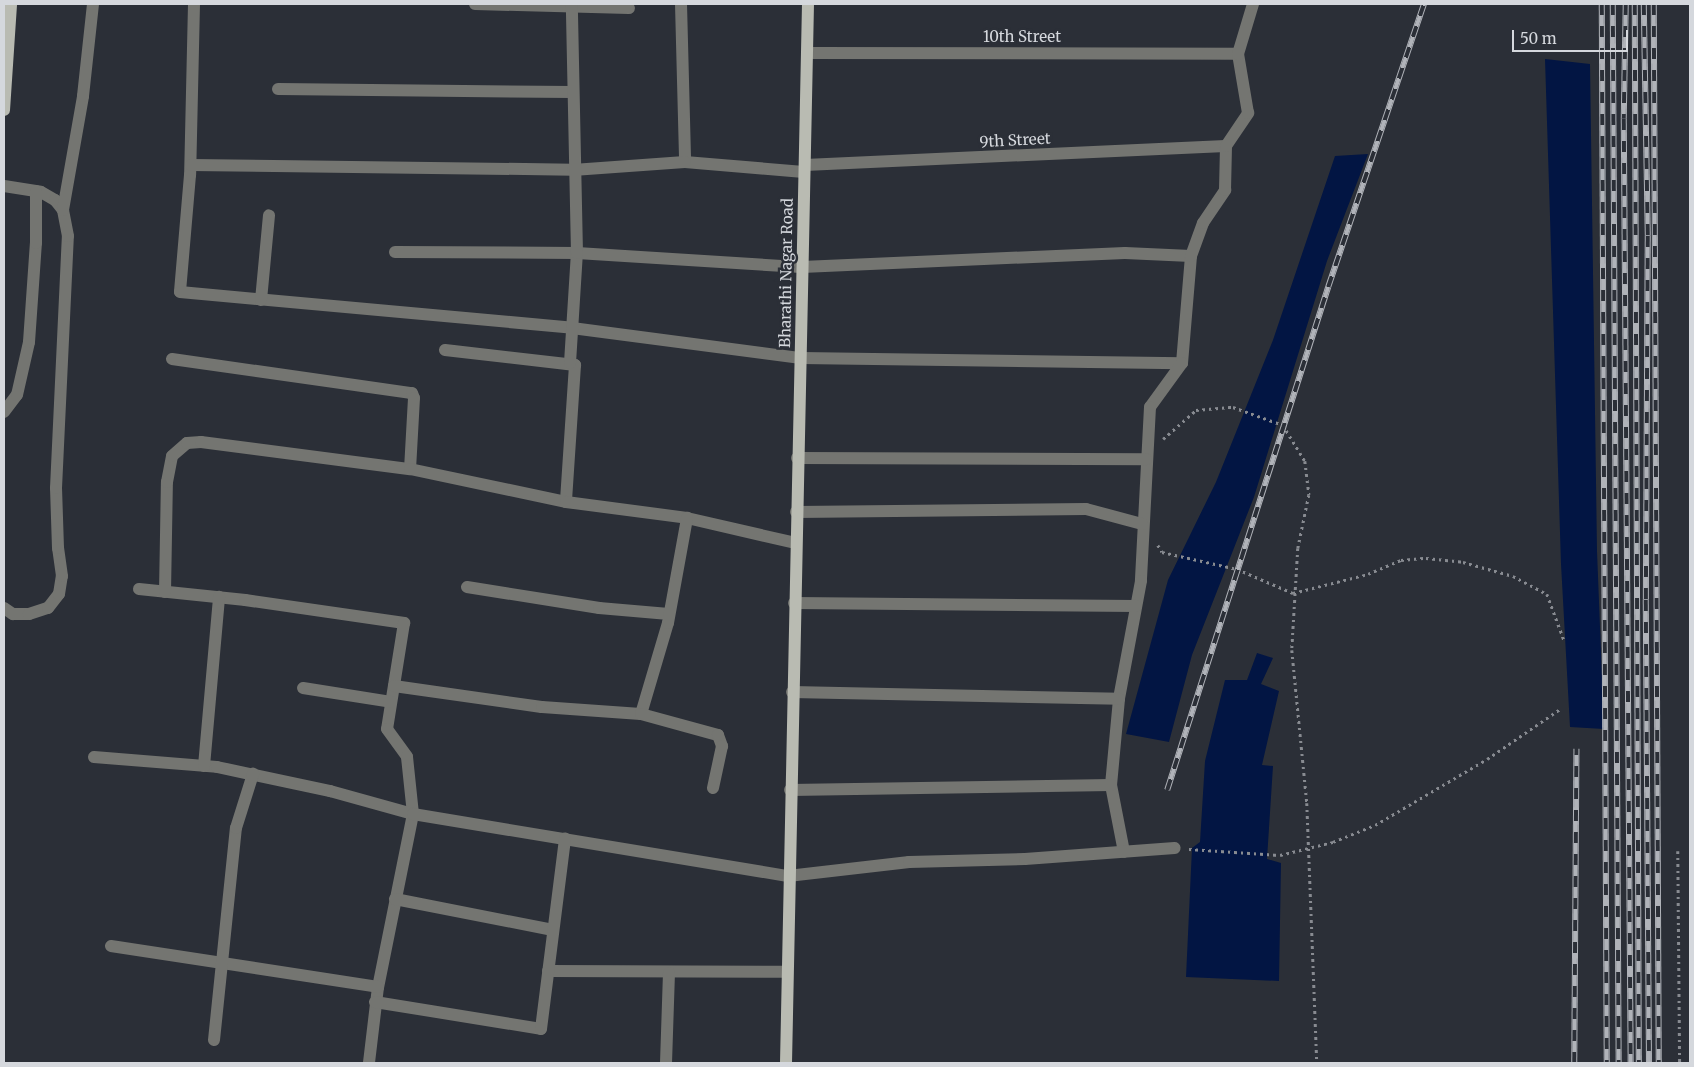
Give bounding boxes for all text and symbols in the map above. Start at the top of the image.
scale bar [1514,20,1630,52]
street label: 10th Street [983,28,1061,46]
text: 50 m [1520,29,1557,48]
street label: 9th Street [979,129,1051,151]
street label: Bharathi Nagar Road [776,198,796,348]

